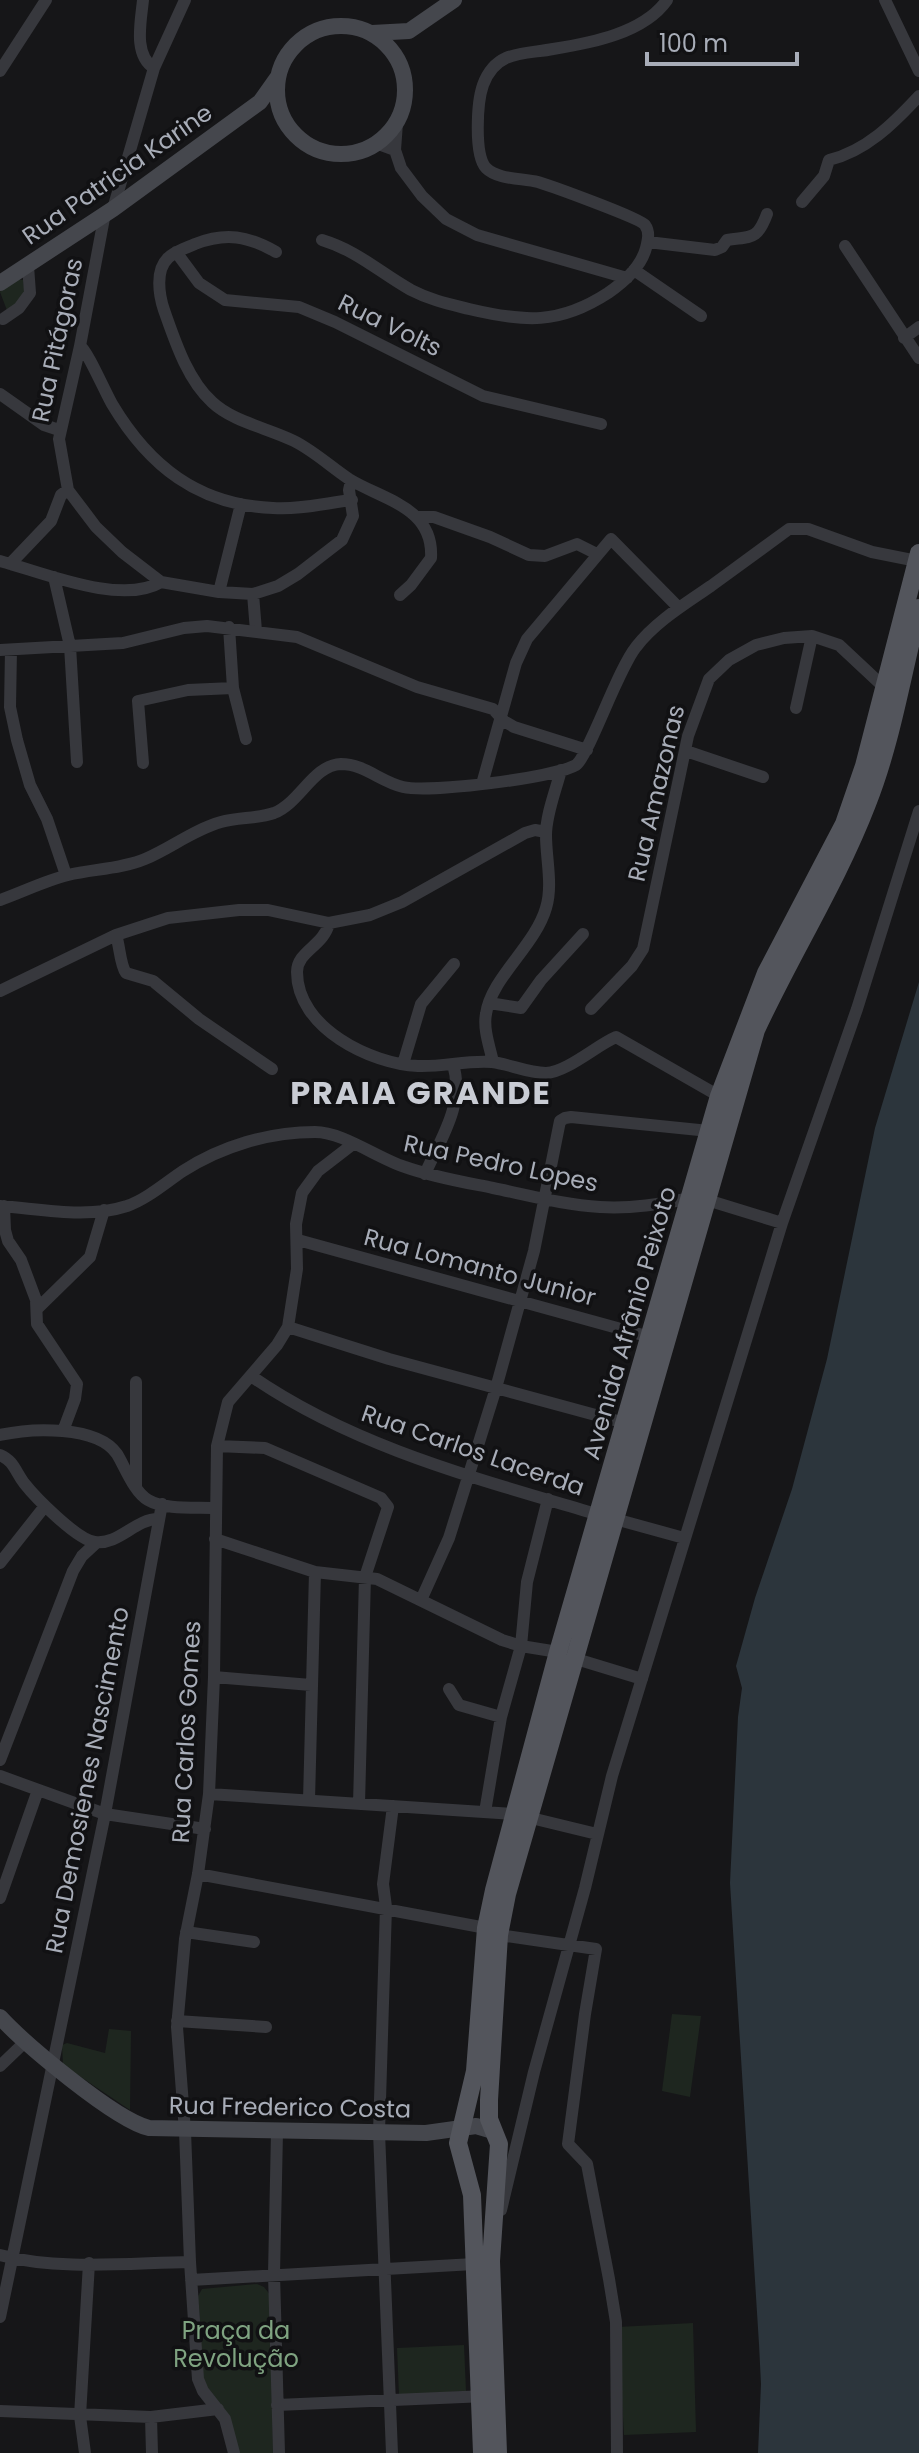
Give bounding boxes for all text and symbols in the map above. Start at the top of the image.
scale bar [647,16,797,66]
text: 100 m [659,27,728,60]
street label: Rua Patricia Karine [15,96,219,252]
street label: Rua Pitágoras [24,255,90,425]
street label: Rua Volts [333,286,447,364]
street label: Rua Amazonas [620,702,692,884]
district label: PRAIA GRANDE [290,1070,552,1115]
street label: Rua Pedro Lopes [401,1126,601,1200]
street label: Avenida Afrânio Peixoto [574,1183,684,1463]
street label: Rua Lomanto Junior [360,1220,600,1314]
street label: Rua Carlos Lacerda [357,1396,589,1504]
street label: Rua Demosienes Nascimento [37,1604,137,1956]
street label: Rua Carlos Gomes [164,1620,208,1844]
street label: Rua Frederico Costa [169,2088,411,2126]
park label: Praça da Revolução [173,2314,299,2375]

